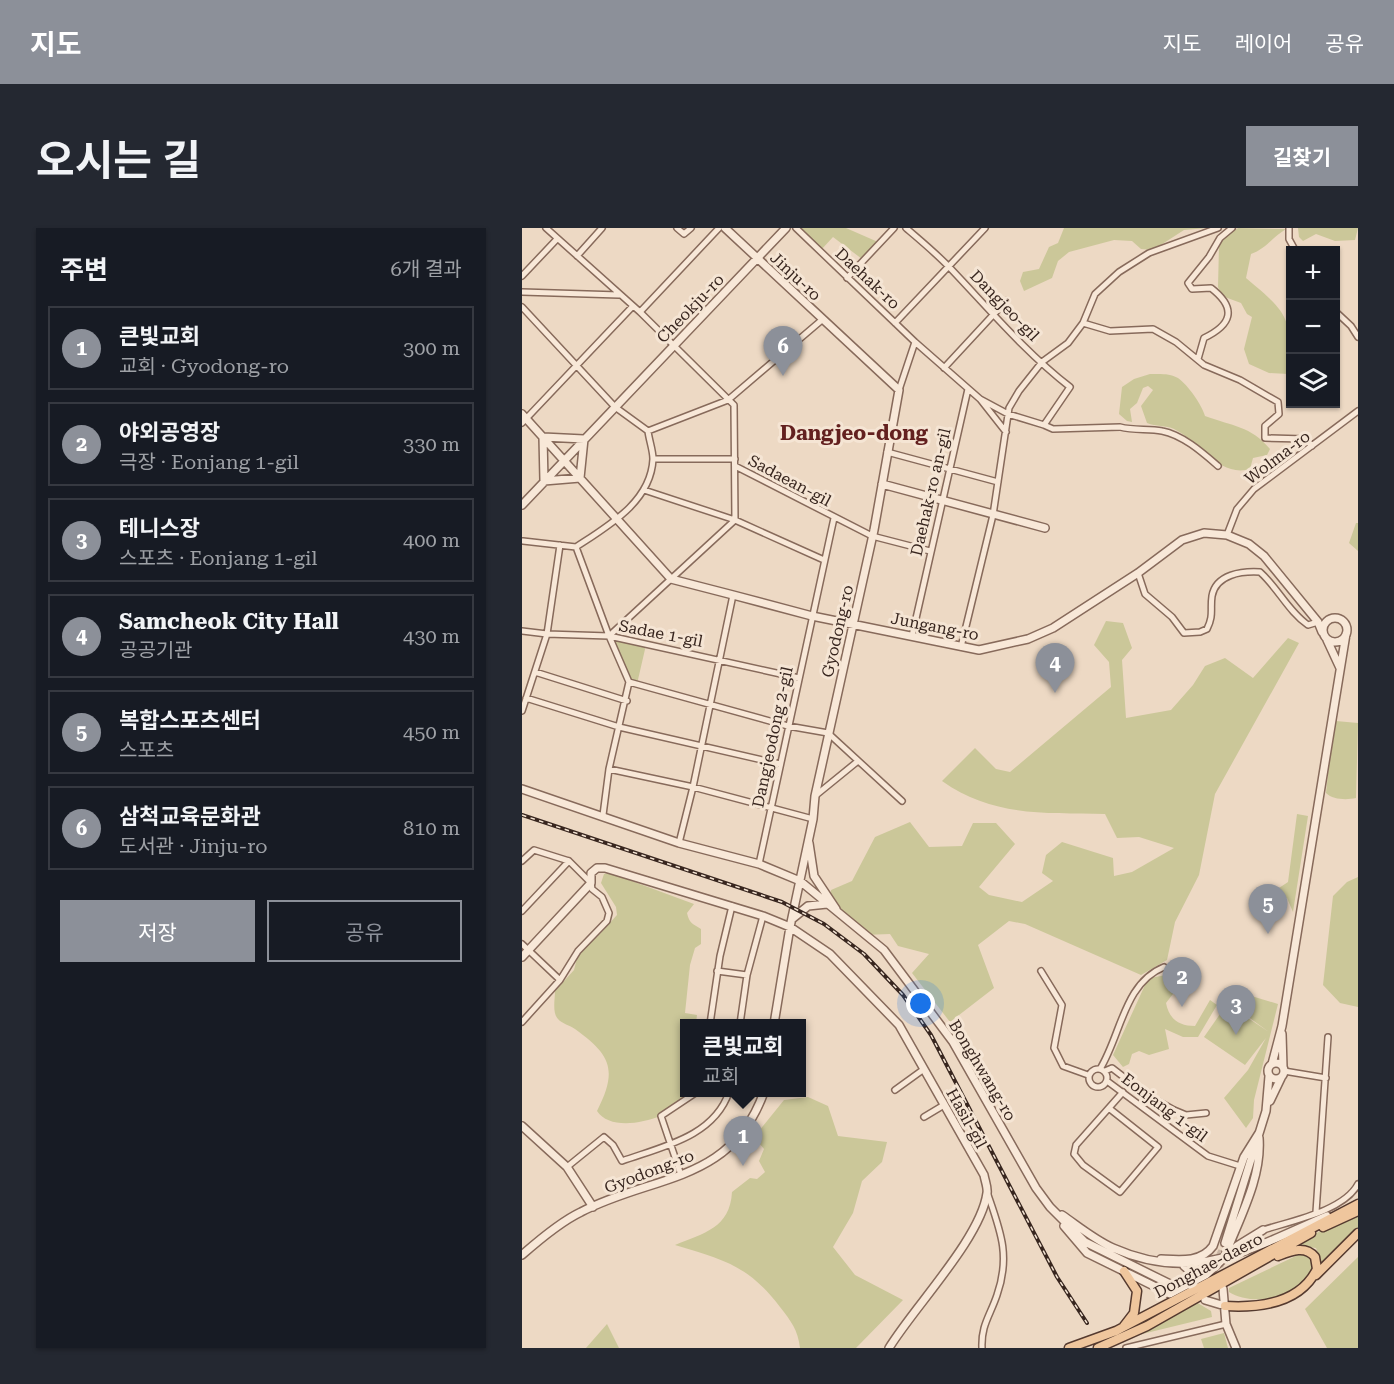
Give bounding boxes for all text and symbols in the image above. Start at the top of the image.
text: 지도 [30,28,82,61]
text: 지도 [1163,32,1201,56]
text: 레이어 [1234,32,1292,56]
text: 공유 [1325,32,1364,56]
button: 길찾기 [1246,126,1358,186]
text: 오시는 길 [36,136,201,185]
street label: Daehak-ro [831,244,904,313]
map controls [1286,246,1340,408]
button: + [1286,246,1340,300]
street label: Jinju-ro [766,248,825,305]
text: 주변 [60,255,108,285]
text: 6개 결과 [391,257,462,281]
street label: Dangjeo-gil [966,266,1043,345]
street label: Cheokju-ro [653,270,728,347]
button: − [1286,300,1340,354]
text: 큰빛교회 [119,324,200,349]
pin: 6 [764,326,802,376]
text: 1 [76,336,87,360]
text: 300 m [403,336,460,360]
text: 교회 · Gyodong-ro [119,354,289,378]
button: layers [1286,354,1340,408]
text: 야외공영장 [119,420,220,445]
district label: Dangjeo-dong [780,421,929,445]
street label: Daehak-ro an-gil [907,426,954,558]
street label: Wolma-ro [1241,427,1314,488]
text: 2 [76,432,87,456]
text: 330 m [403,432,460,456]
text: 극장 · Eonjang 1-gil [119,450,299,474]
street label: Sadaean-gil [745,451,835,510]
text: 테니스장 [119,516,200,541]
text: 3 [76,528,87,552]
text: 400 m [403,528,460,552]
text: 스포츠 · Eonjang 1-gil [119,546,317,570]
street label: Gyodong-ro [818,583,857,679]
text: Samcheok City Hall [119,609,339,634]
street label: Jungang-ro [889,609,981,644]
street label: Sadae 1-gil [617,616,705,651]
text: 4 [76,624,87,648]
text: 430 m [403,624,460,648]
text: 공공기관 [119,638,193,662]
pin: 4 [1036,644,1074,693]
street label: Dangjeodong 2-gil [748,665,797,809]
text: 복합스포츠센터 [119,708,261,733]
text: 5 [76,720,87,744]
text: 450 m [403,720,460,744]
text: 스포츠 [119,738,174,762]
text: 삼척교육문화관 [119,804,261,829]
text: 6 [76,816,87,840]
text: 810 m [403,816,460,840]
text: 도서관 · Jinju-ro [119,834,268,858]
pin: 5 [1248,884,1288,934]
button: 저장 [60,900,255,962]
button: 공유 [267,900,462,962]
pin: 2 [1162,958,1202,1007]
pin: 3 [1216,986,1256,1035]
your location [906,989,935,1018]
street label: Bonghwang-ro [945,1016,1020,1124]
popup [680,1019,806,1097]
text: 큰빛교회 [703,1034,783,1059]
text: 교회 [703,1064,739,1088]
street label: Eonjang 1-gil [1118,1069,1211,1146]
street label: Hasil-gil [942,1085,991,1152]
pin: 1 [724,1116,762,1166]
street label: Gyodong-ro [602,1146,697,1197]
street label: Donghae-daero [1151,1229,1266,1302]

